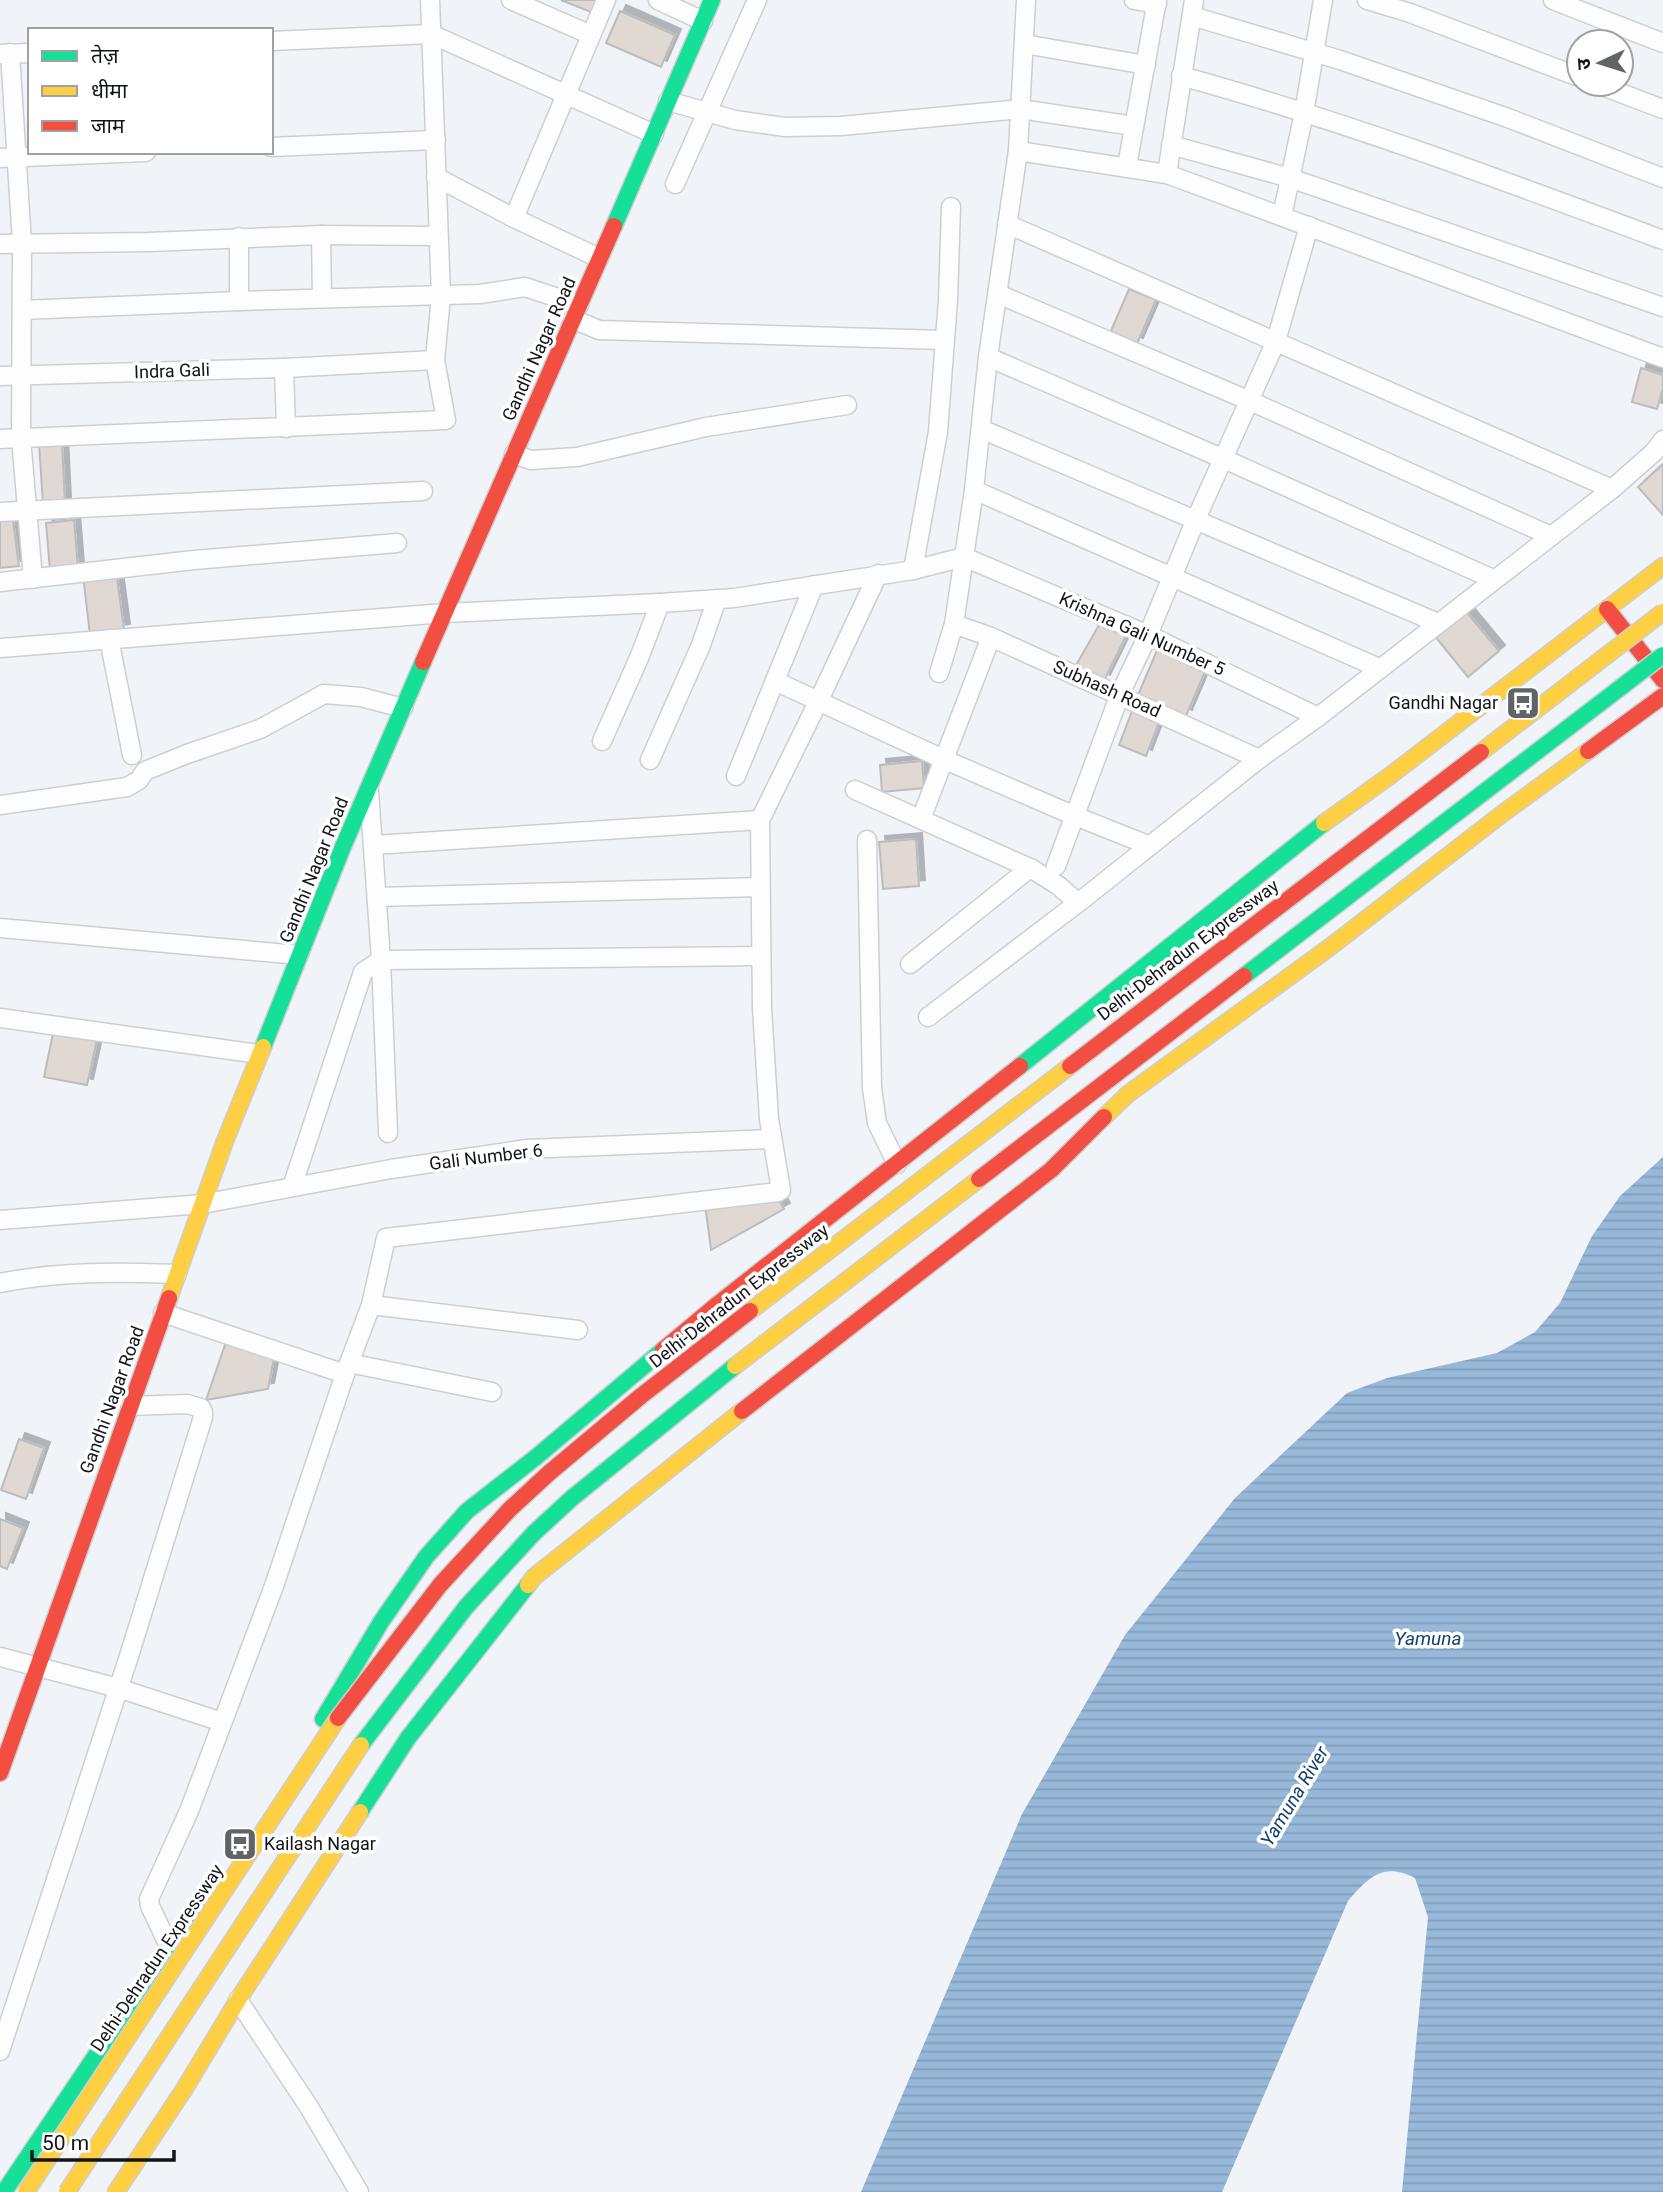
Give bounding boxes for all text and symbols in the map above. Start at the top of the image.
legend [28,28,273,154]
north arrow [1565,28,1635,98]
text: तेज़ [91,44,119,68]
text: उ [1572,57,1595,71]
text: धीमा [91,79,128,103]
text: जाम [91,114,125,138]
street label: Gandhi Nagar Road [497,274,580,424]
street label: Indra Gali [134,359,210,382]
street label: Krishna Gali Number 5 [1056,587,1228,680]
street label: Subhash Road [1050,655,1164,722]
bus stop icon: Gandhi Nagar [1504,684,1542,722]
place label: Gandhi Nagar [1388,692,1498,713]
street label: Gandhi Nagar Road [275,794,352,946]
street label: Delhi-Dehradun Expressway [1093,874,1283,1025]
street label: Gali Number 6 [428,1139,544,1174]
street label: Delhi-Dehradun Expressway [645,1219,833,1372]
street label: Gandhi Nagar Road [75,1323,148,1476]
water label: Yamuna [1395,1627,1461,1650]
water label: Yamuna River [1256,1742,1334,1850]
bus stop icon: Kailash Nagar [221,1825,259,1863]
place label: Kailash Nagar [264,1833,376,1854]
street label: Delhi-Dehradun Expressway [86,1860,227,2055]
scale bar [32,2118,173,2162]
text: 50 m [42,2131,89,2155]

